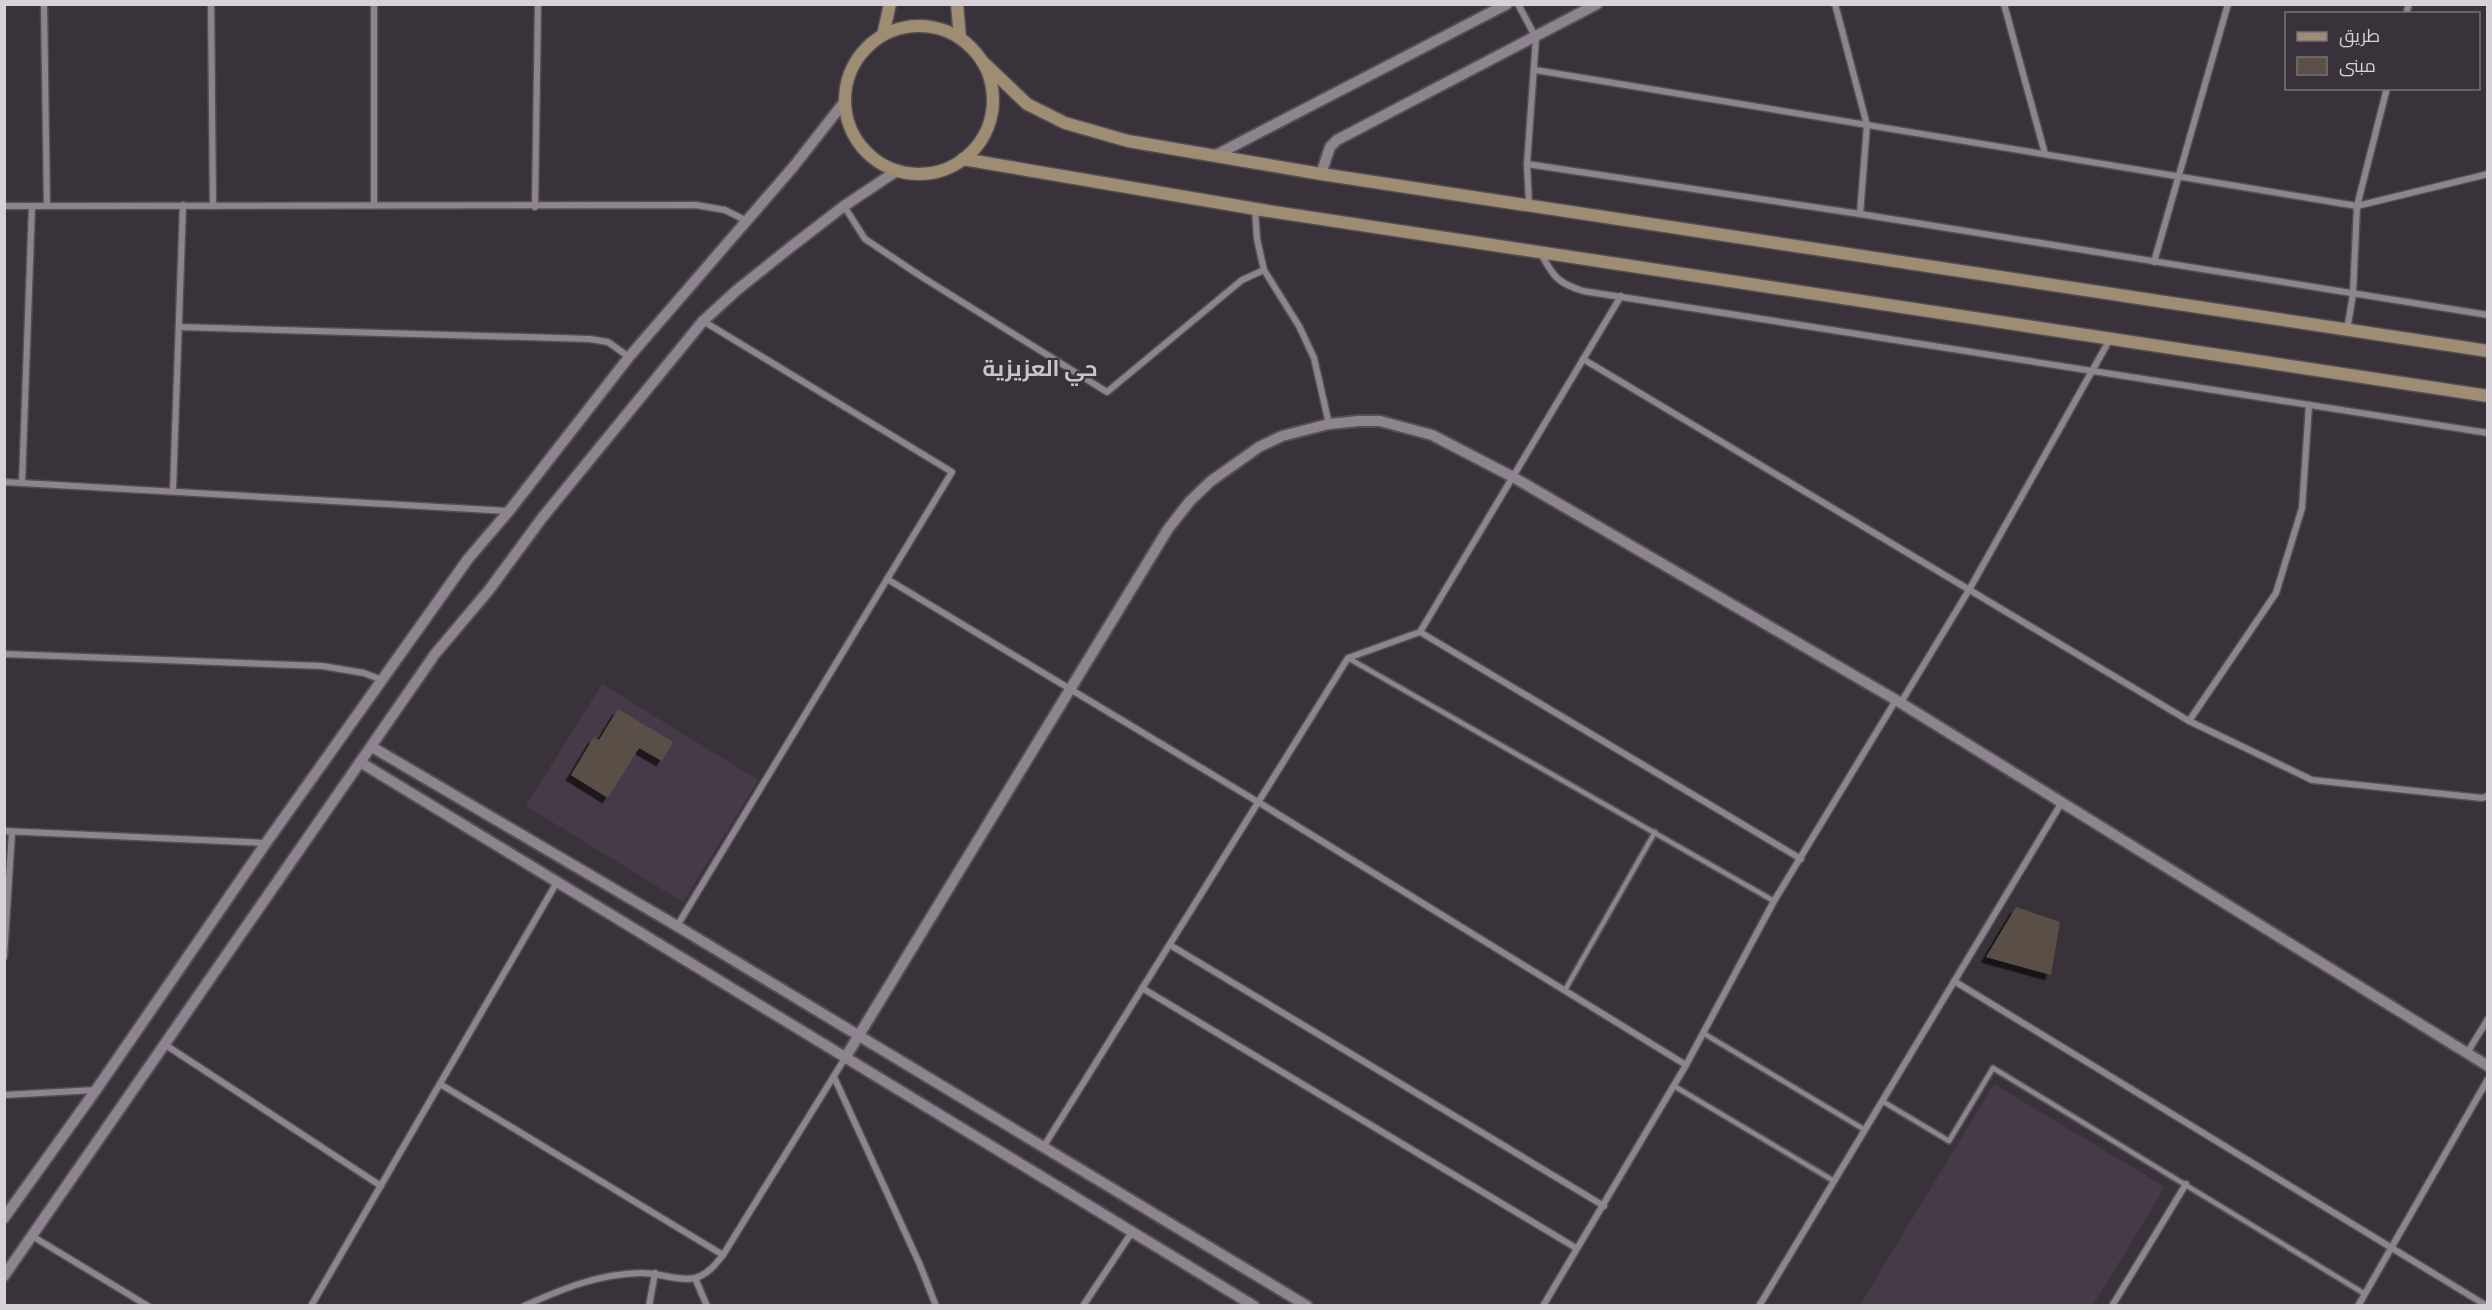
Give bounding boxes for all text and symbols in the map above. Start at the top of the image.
legend [2285,12,2480,90]
text: طريق [2339,22,2380,49]
text: مبنى [2339,52,2376,79]
district label: حي العزيزية [982,351,1098,386]

